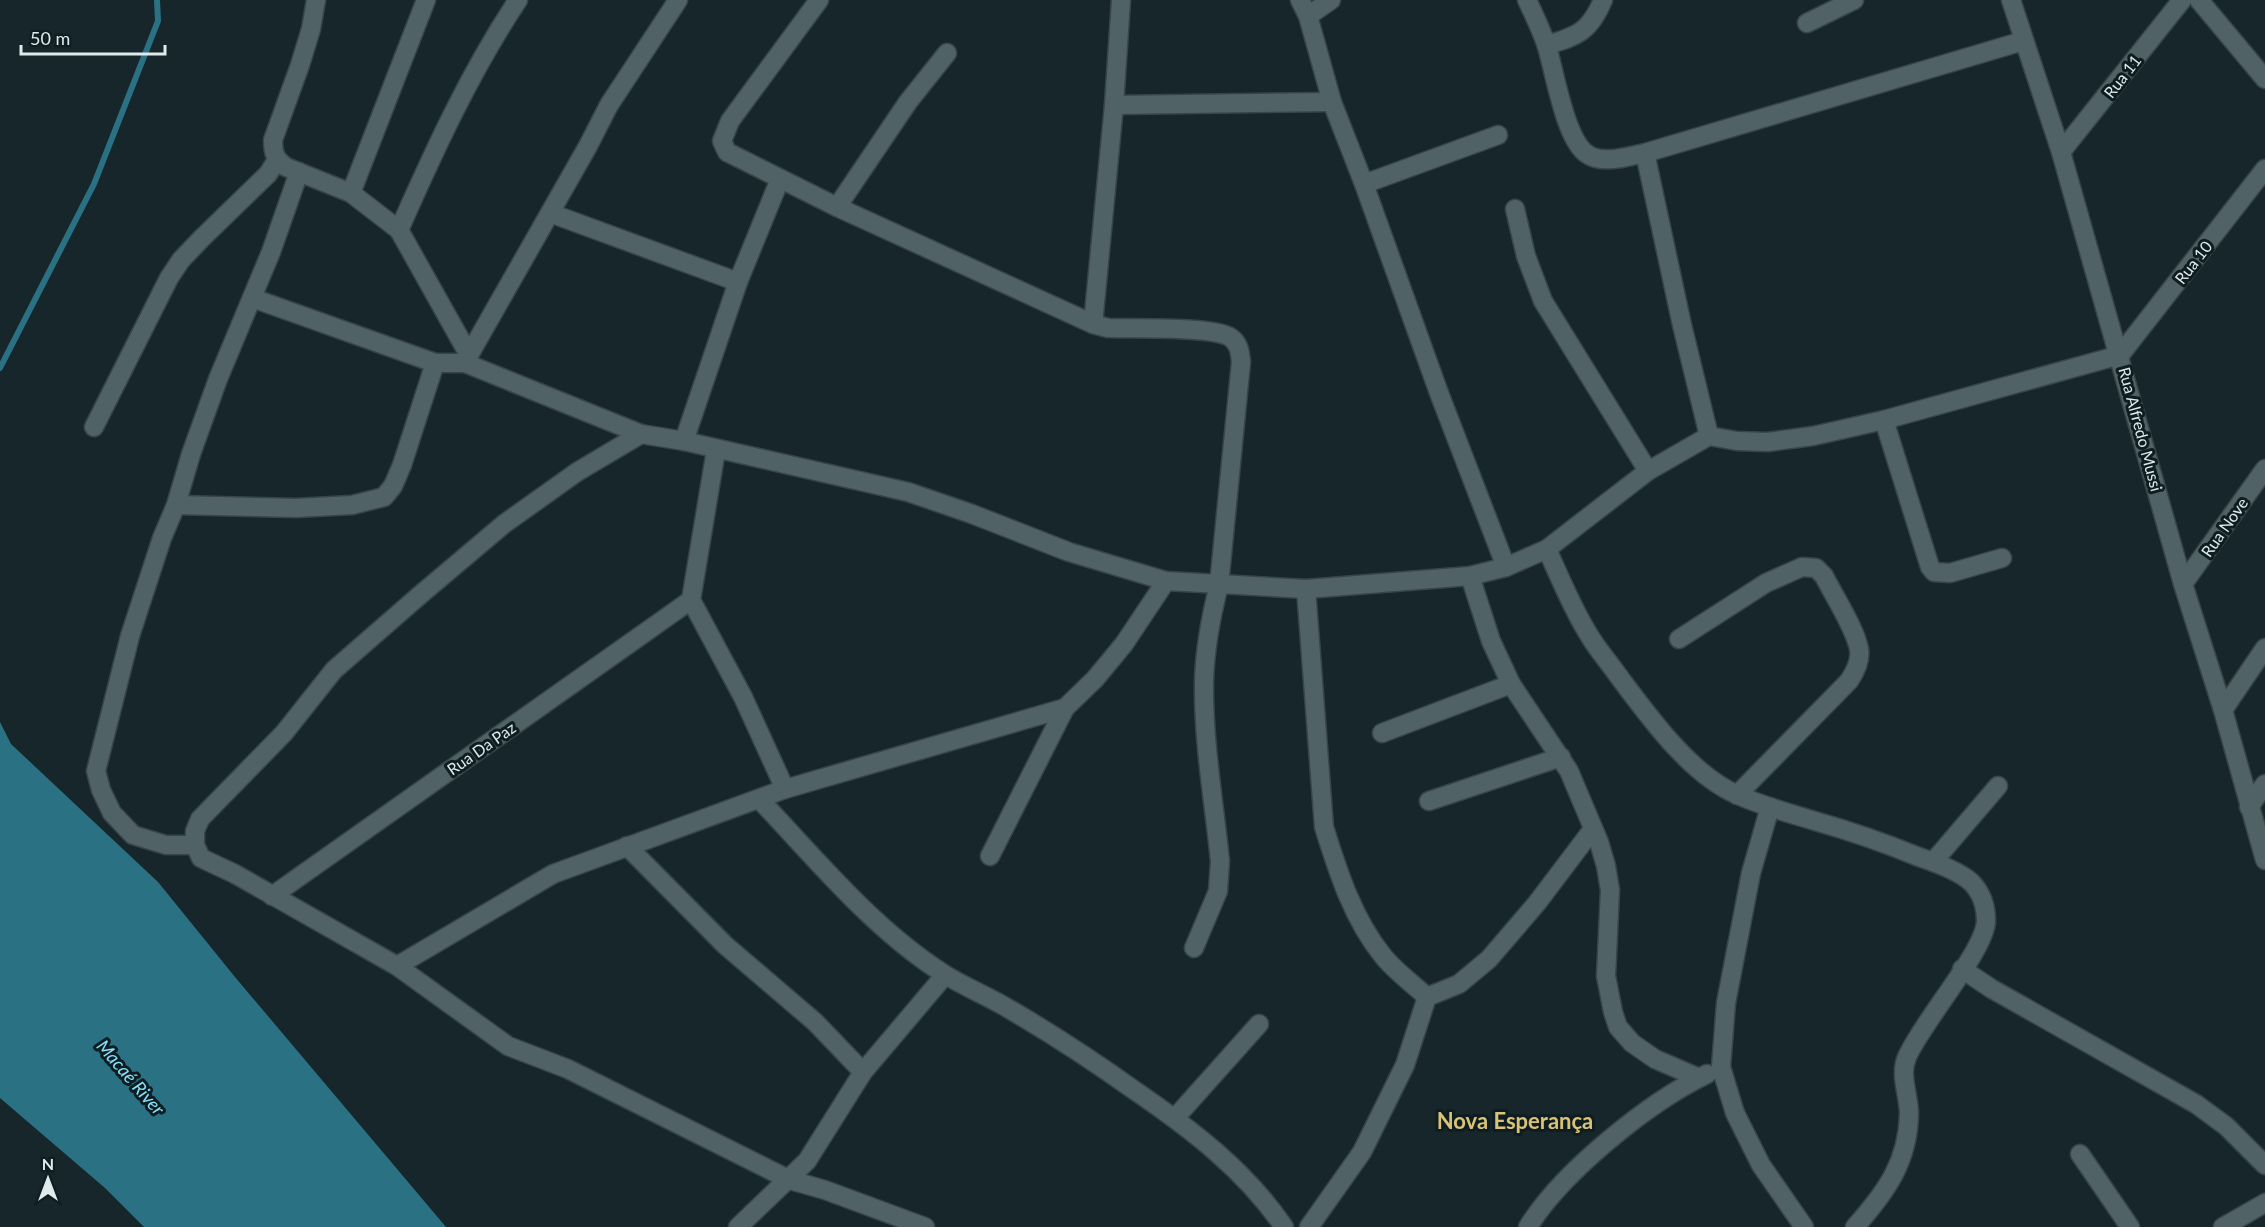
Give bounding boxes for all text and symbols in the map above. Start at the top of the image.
scale bar [21,18,165,56]
text: 50 m [30,27,70,49]
street label: Rua 11 [2099,51,2145,101]
street label: Rua 10 [2170,237,2216,287]
street label: Rua Alfredo Mussi [2115,365,2167,493]
street label: Rua Nove [2197,494,2251,560]
street label: Rua Da Paz [443,717,519,779]
water label: Macaé River [92,1035,170,1120]
district label: Nova Esperança [1437,1107,1593,1134]
north arrow [18,1149,78,1209]
text: N [42,1154,54,1173]

